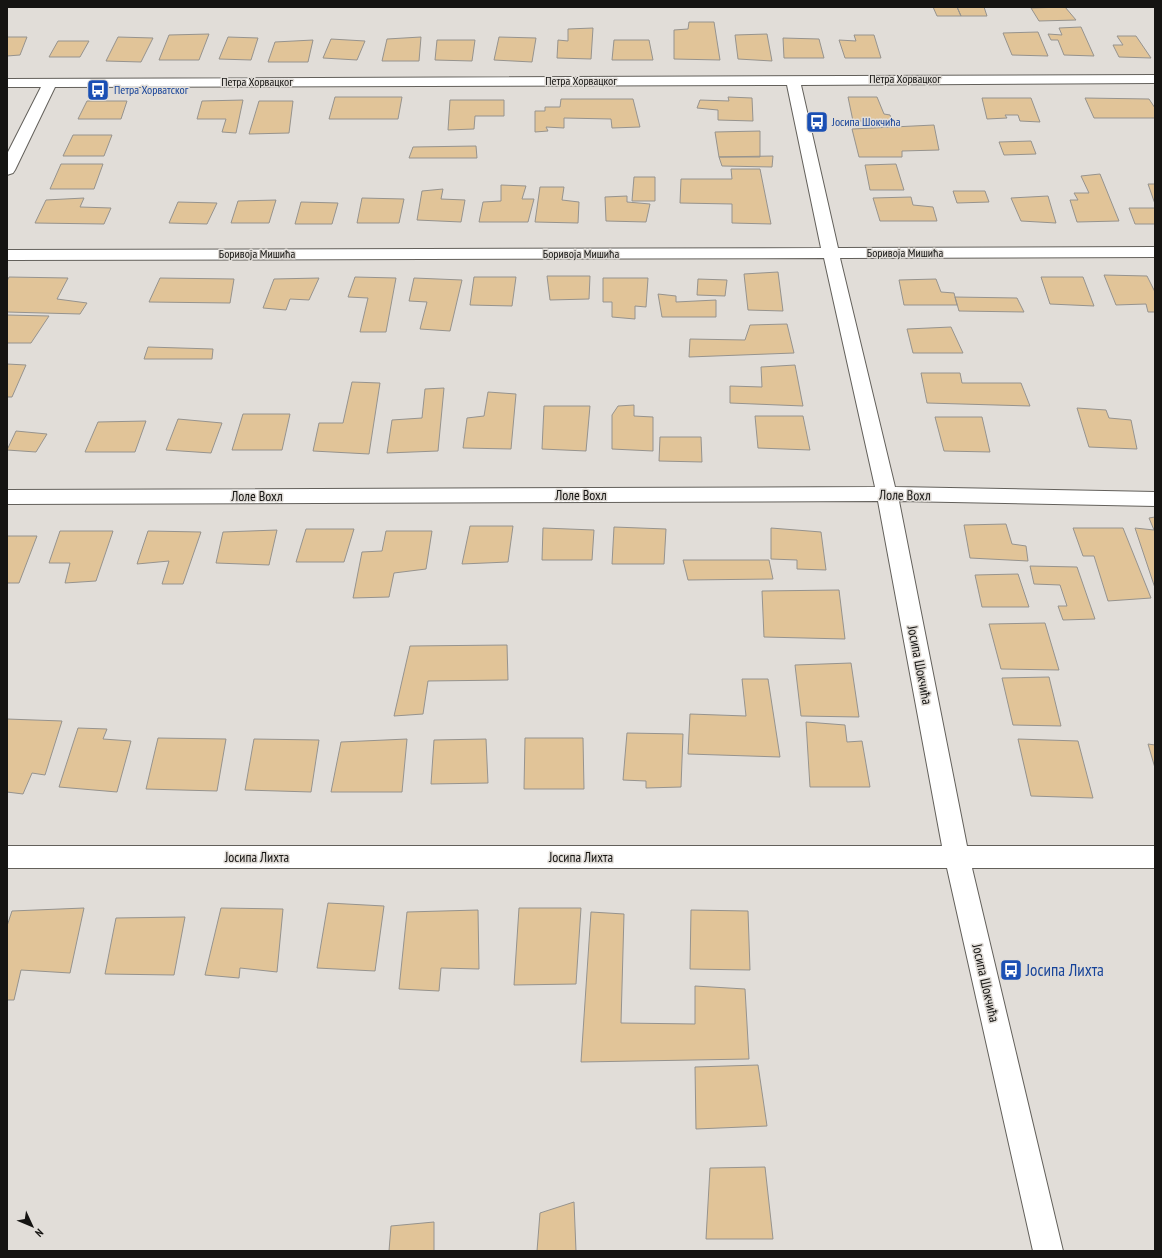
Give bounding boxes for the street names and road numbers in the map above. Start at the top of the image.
street label: Петра Хорвацког [869,71,941,86]
street label: Петра Хорвацког [545,73,617,88]
street label: Петра Хорвацког [221,74,293,89]
street label: Боривоја Мишића [867,245,943,260]
street label: Боривоја Мишића [219,246,295,261]
street label: Боривоја Мишића [543,246,619,261]
street label: Лоле Вохл [554,486,607,504]
street label: Лоле Вохл [878,486,931,504]
street label: Лоле Вохл [230,487,283,505]
street label: Јосипа Шокчића [903,623,936,706]
street label: Јосипа Лихта [224,848,289,866]
street label: Јосипа Лихта [548,848,613,866]
street label: Јосипа Шокчића [968,941,1004,1024]

